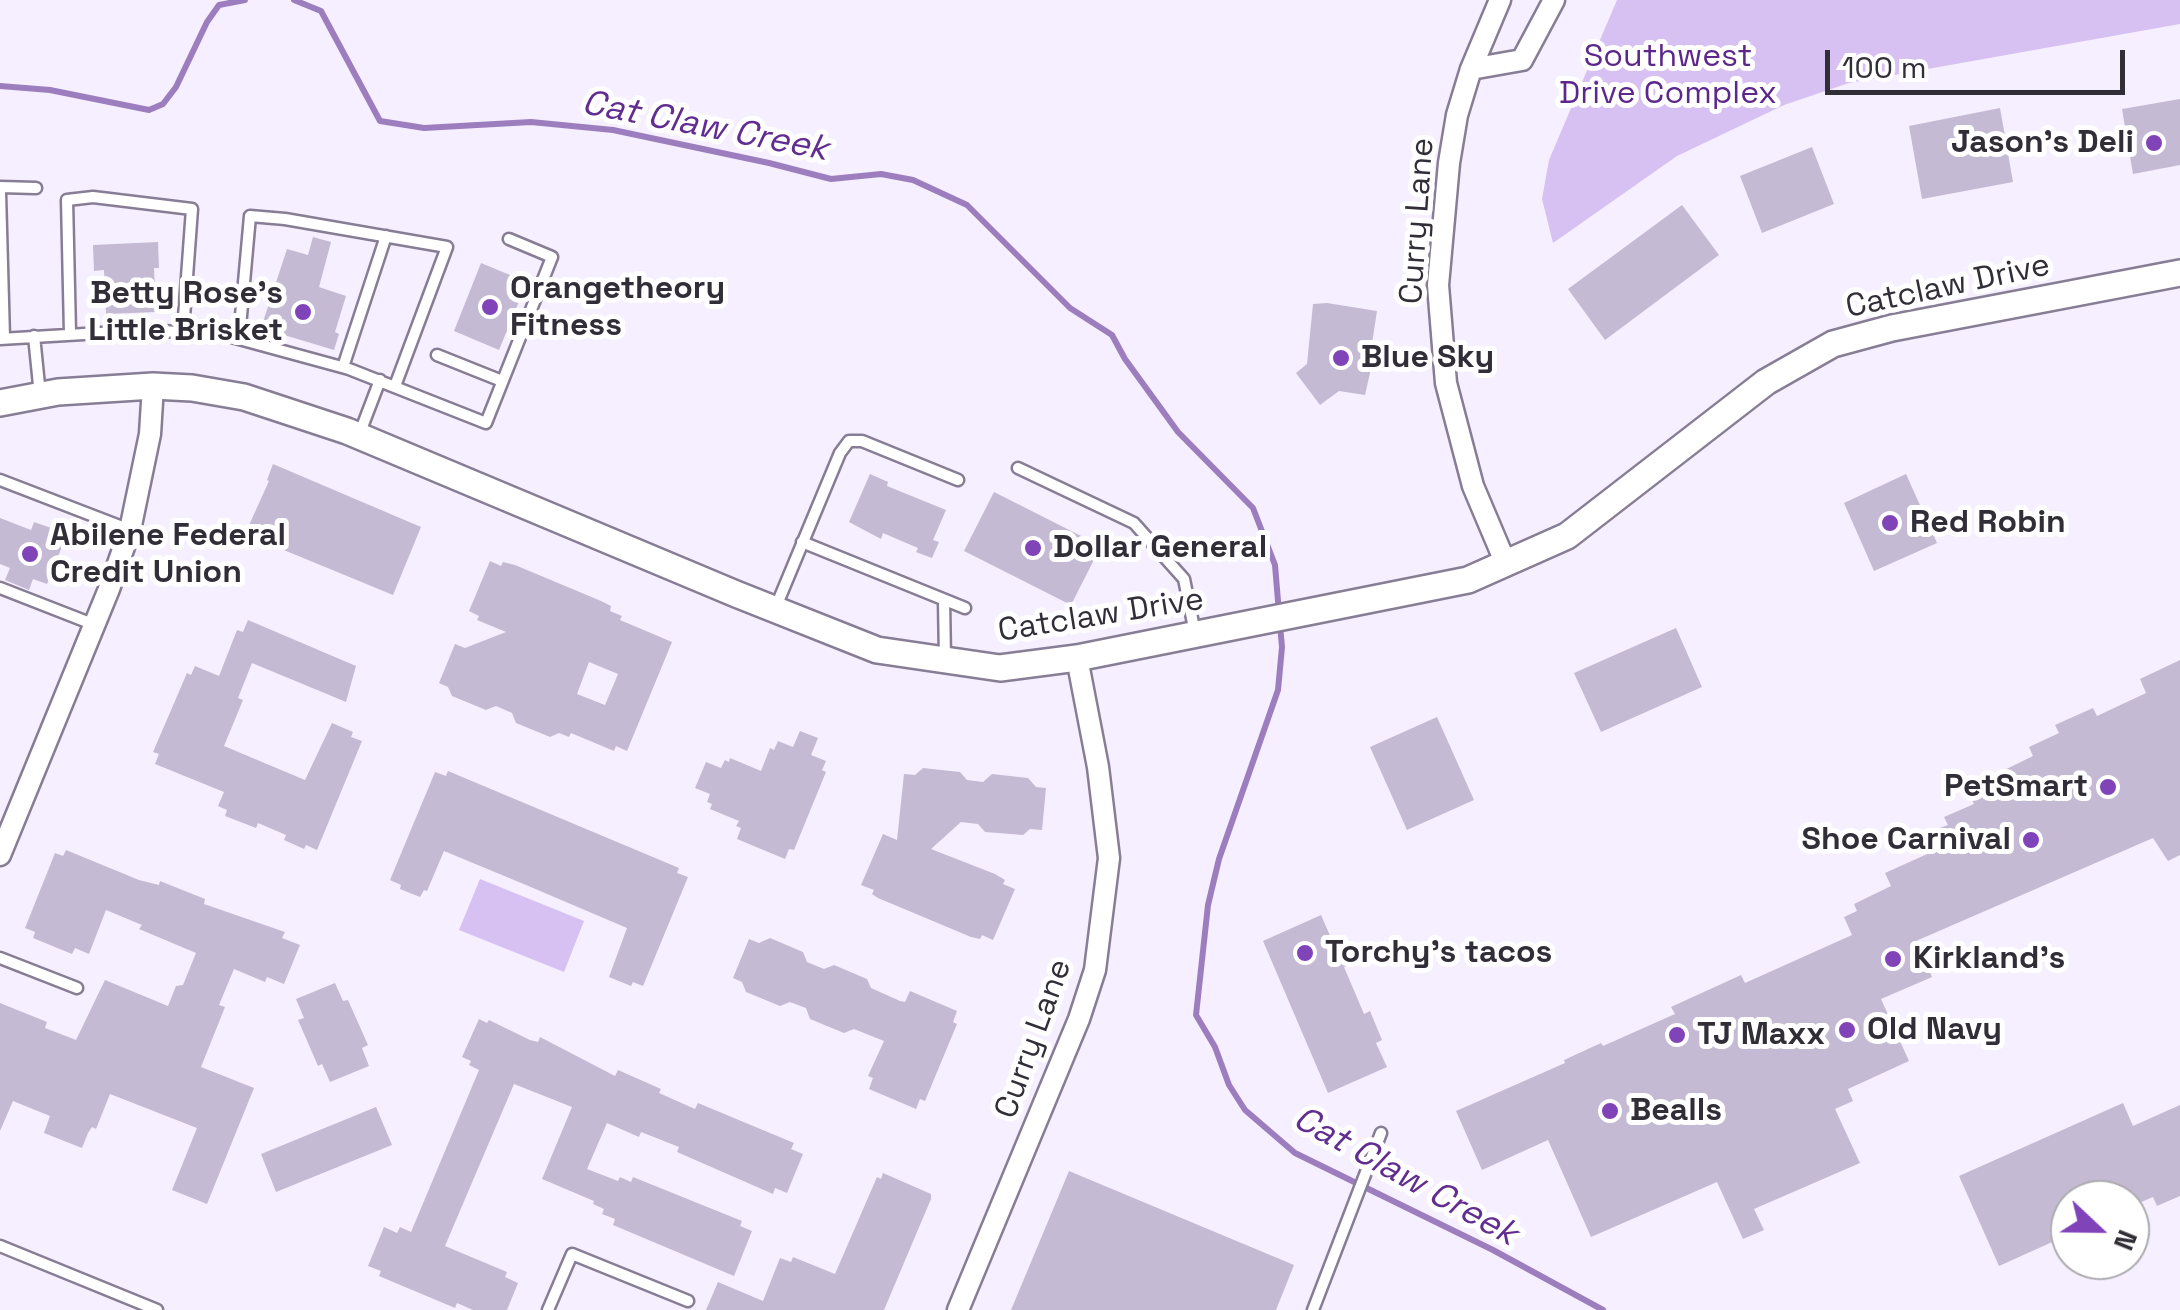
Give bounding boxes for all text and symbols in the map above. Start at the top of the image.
scale bar [1830,30,2130,92]
park label: Southwest Drive Complex [1559,38,1777,113]
text: 100 m [1842,48,1927,87]
water label: Cat Claw Creek [578,83,832,171]
place label: Jason's Deli [1951,124,2134,162]
marker: Jason's Deli [2143,132,2165,154]
street label: Curry Lane [1393,137,1443,305]
street label: Catclaw Drive [1842,247,2054,327]
place label: Orangetheory Fitness [510,270,725,345]
place label: Betty Rose's Little Brisket [88,275,283,350]
marker: Orangetheory Fitness [479,296,501,318]
marker: Betty Rose's Little Brisket [292,301,314,323]
place label: Blue Sky [1361,339,1494,377]
marker: Blue Sky [1330,347,1352,369]
place label: Red Robin [1910,504,2066,542]
marker: Red Robin [1879,512,1901,534]
place label: Abilene Federal Credit Union [50,517,286,592]
place label: Dollar General [1053,529,1267,567]
marker: Dollar General [1022,537,1044,559]
marker: Abilene Federal Credit Union [19,543,41,565]
street label: Catclaw Drive [995,581,1207,651]
place label: PetSmart [1944,768,2088,806]
marker: PetSmart [2097,776,2119,798]
place label: Shoe Carnival [1802,821,2011,859]
marker: Shoe Carnival [2020,829,2042,851]
place label: Torchy's tacos [1325,934,1552,972]
place label: Kirkland's [1913,940,2065,978]
marker: Torchy's tacos [1294,942,1316,964]
marker: Kirkland's [1882,948,1904,970]
street label: Curry Lane [987,954,1081,1124]
place label: Old Navy [1867,1011,2002,1049]
place label: TJ Maxx [1697,1016,1825,1054]
marker: Old Navy [1836,1019,1858,1041]
marker: TJ Maxx [1666,1024,1688,1046]
place label: Bealls [1630,1092,1722,1130]
water label: Cat Claw Creek [1286,1098,1524,1256]
marker: Bealls [1599,1100,1621,1122]
north arrow [2050,1180,2150,1280]
text: N [2106,1225,2146,1256]

